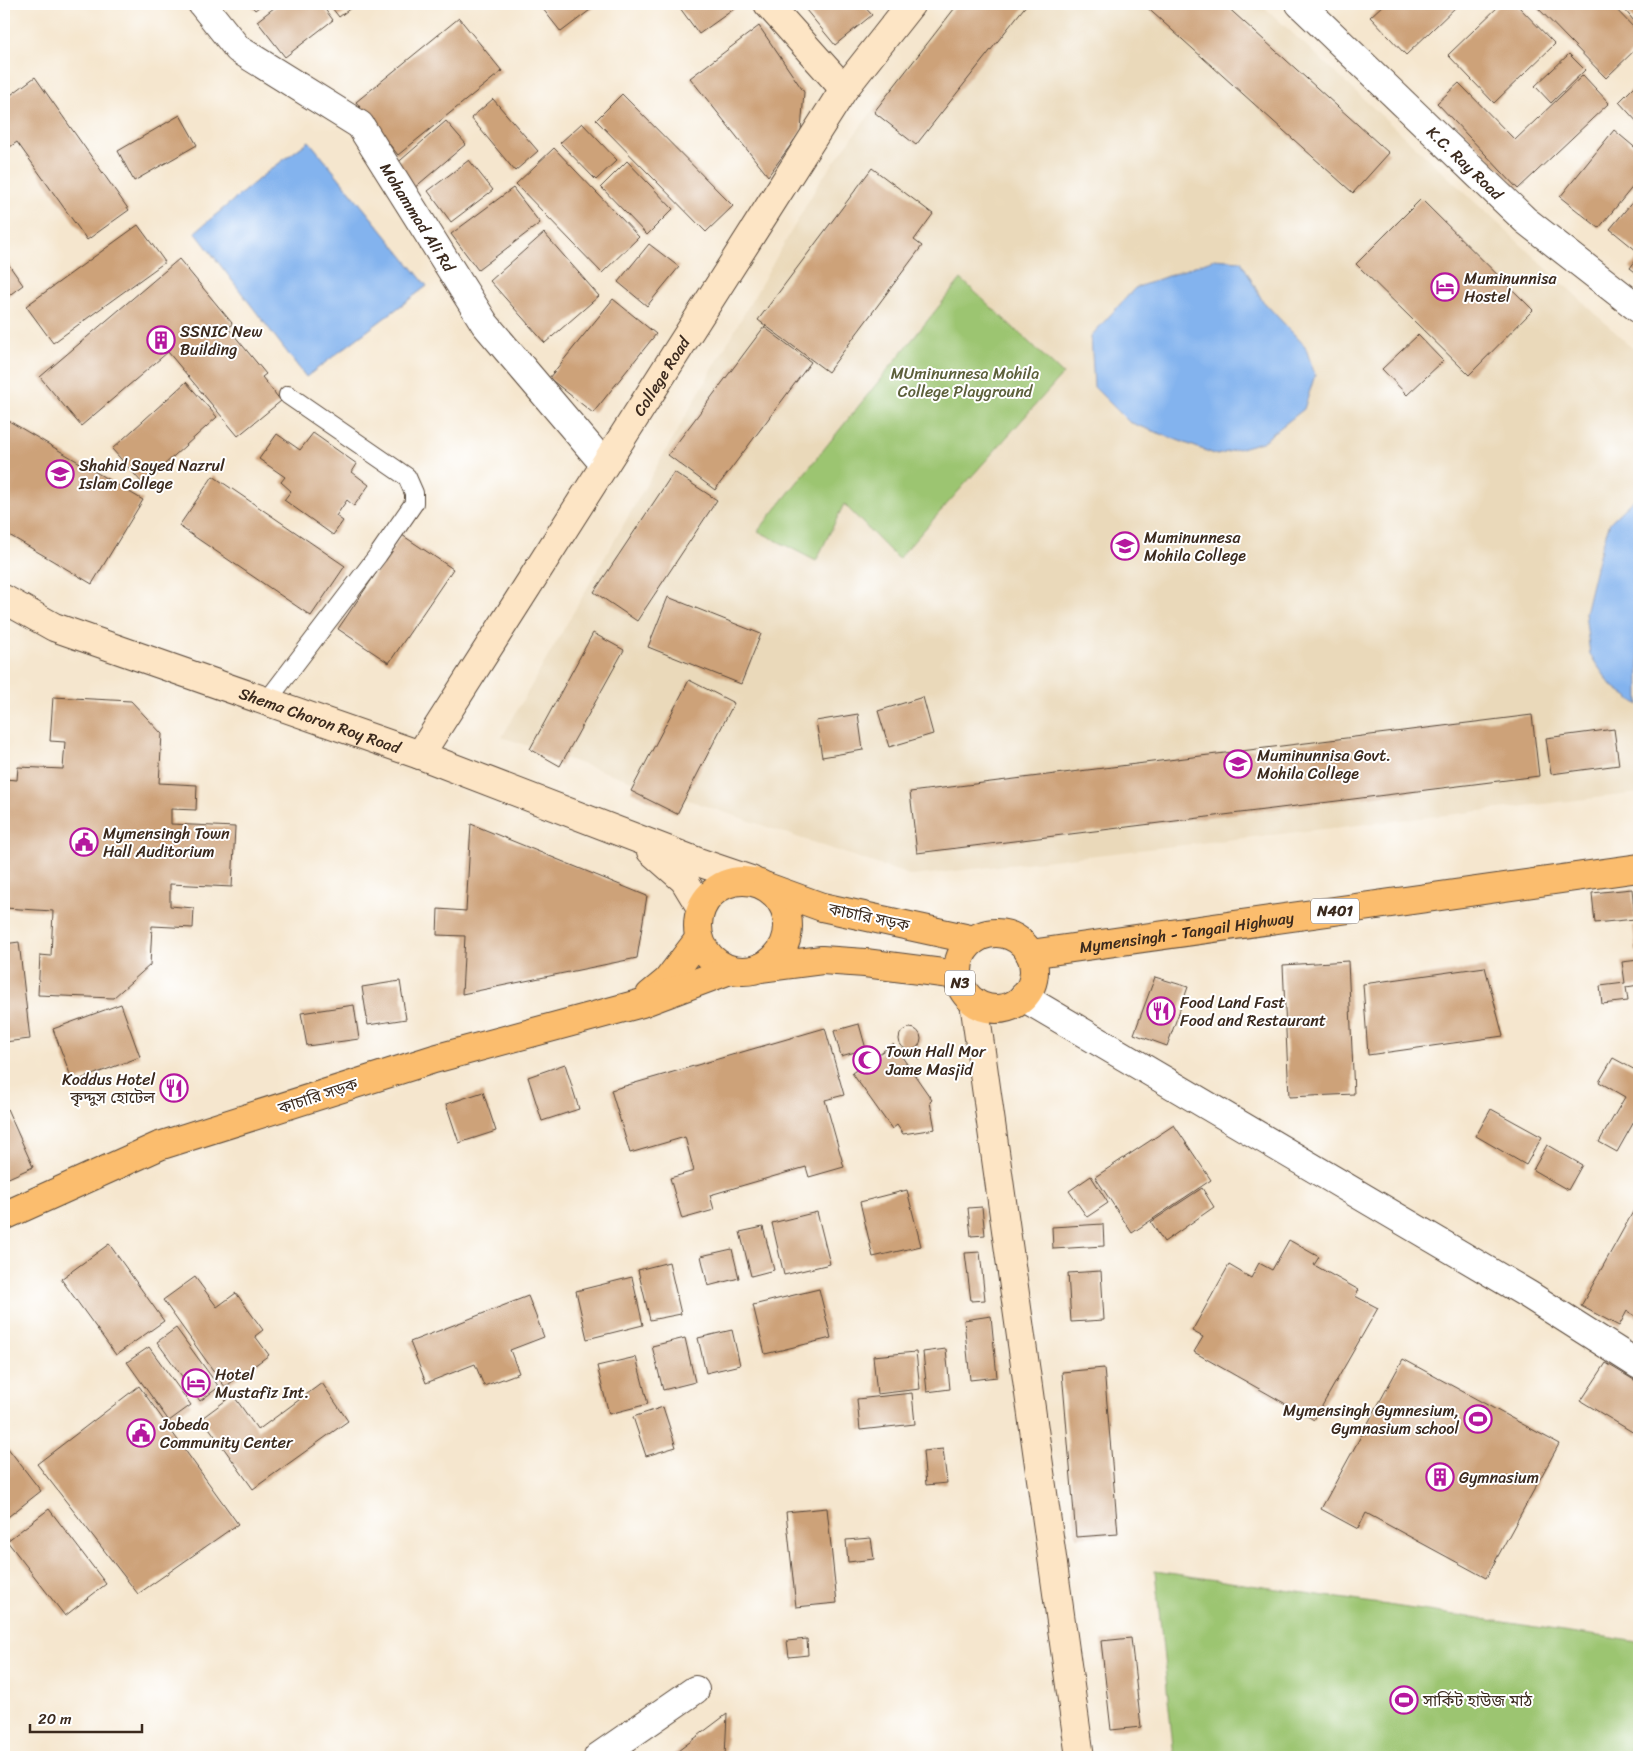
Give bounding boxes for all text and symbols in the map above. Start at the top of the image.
street label: K.C. Ray Road [1420,118,1512,208]
street label: Mohammad Ali Rd [372,156,464,279]
place label: Muminunnisa Hostel [1464,264,1558,311]
hotel icon: Muminunnisa Hostel [1430,272,1460,302]
place label: SSNIC New Building [180,317,263,364]
building icon: SSNIC New Building [146,325,176,355]
street label: College Road [625,329,698,422]
park label: MUminunnesa Mohila College Playground [891,359,1039,406]
place label: Shahid Sayed Nazrul Islam College [78,451,225,498]
school or university icon: Shahid Sayed Nazrul Islam College [45,459,75,489]
place label: Muminunnesa Mohila College [1144,523,1246,570]
school or university icon: Muminunnesa Mohila College [1110,531,1140,561]
street label: Shema Choron Roy Road [235,678,406,762]
place label: Muminunnisa Govt. Mohila College [1257,741,1391,788]
school or university icon: Muminunnisa Govt. Mohila College [1223,749,1253,779]
place label: Mymensingh Town Hall Auditorium [103,819,230,866]
public building icon: Mymensingh Town Hall Auditorium [69,827,99,857]
street label: কাচারি সড়ক [825,894,913,940]
road number: N401 [1311,898,1359,924]
street label: Mymensingh - Tangail Highway [1077,902,1296,961]
road number: N3 [945,970,975,996]
place label: Food Land Fast Food and Restaurant [1180,988,1326,1035]
restaurant icon: Food Land Fast Food and Restaurant [1146,996,1176,1026]
place label: Town Hall Mor Jame Masjid [885,1037,987,1084]
mosque icon: Town Hall Mor Jame Masjid [852,1045,882,1075]
place label: Koddus Hotel কৃদ্দুস হোটেল [62,1065,155,1112]
street label: কাচারি সড়ক [273,1069,363,1123]
restaurant icon: Koddus Hotel কৃদ্দুস হোটেল [159,1073,189,1103]
place label: Hotel Mustafiz Int. [215,1360,309,1407]
hotel icon: Hotel Mustafiz Int. [181,1368,211,1398]
place label: Mymensingh Gymnesium, Gymnasium school [1283,1396,1459,1443]
sports icon: Mymensingh Gymnesium, Gymnasium school [1463,1404,1493,1434]
place label: Jobeda Community Center [159,1410,294,1457]
public building icon: Jobeda Community Center [126,1418,156,1448]
building icon: Gymnasium [1425,1462,1455,1492]
place label: Gymnasium [1459,1463,1539,1492]
sports icon: সার্কিট হাউজ মাঠ [1389,1685,1419,1715]
place label: সার্কিট হাউজ মাঠ [1422,1686,1532,1715]
scale bar [30,1701,142,1733]
text: 20 m [38,1706,72,1732]

